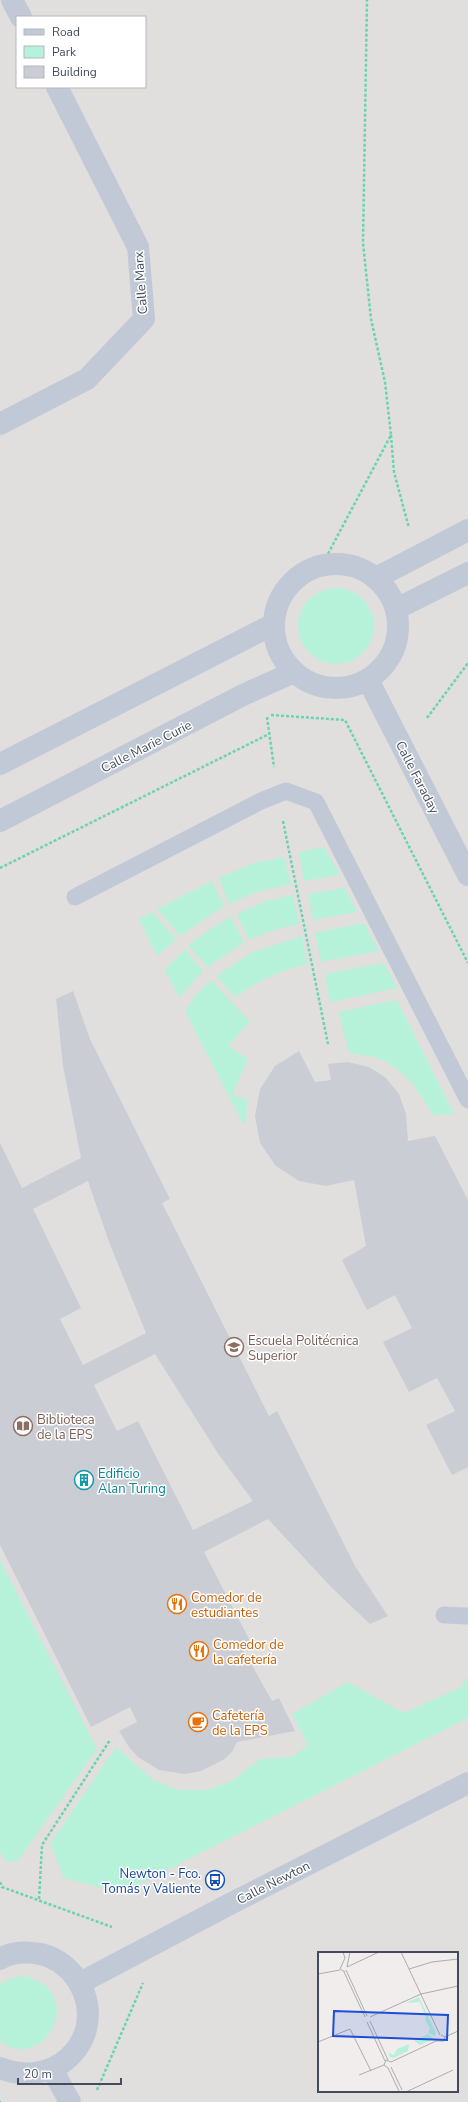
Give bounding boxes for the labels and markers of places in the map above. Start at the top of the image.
place label: Escuela Politécnica Superior [248,1332,359,1365]
school or university icon: Escuela Politécnica Superior [223,1336,245,1358]
place label: Biblioteca de la EPS [37,1411,95,1444]
library icon: Biblioteca de la EPS [12,1415,34,1437]
place label: Edificio Alan Turing [98,1465,166,1498]
building icon: Edificio Alan Turing [73,1469,95,1491]
place label: Comedor de estudiantes [191,1589,262,1622]
restaurant icon: Comedor de estudiantes [166,1593,188,1615]
place label: Comedor de la cafetería [213,1636,284,1669]
restaurant icon: Comedor de la cafetería [188,1640,210,1662]
place label: Cafetería de la EPS [212,1707,268,1740]
cafe icon: Cafetería de la EPS [187,1711,209,1733]
place label: Newton - Fco. Tomás y Valiente [102,1865,201,1898]
bus stop icon: Newton - Fco. Tomás y Valiente [204,1869,226,1891]

